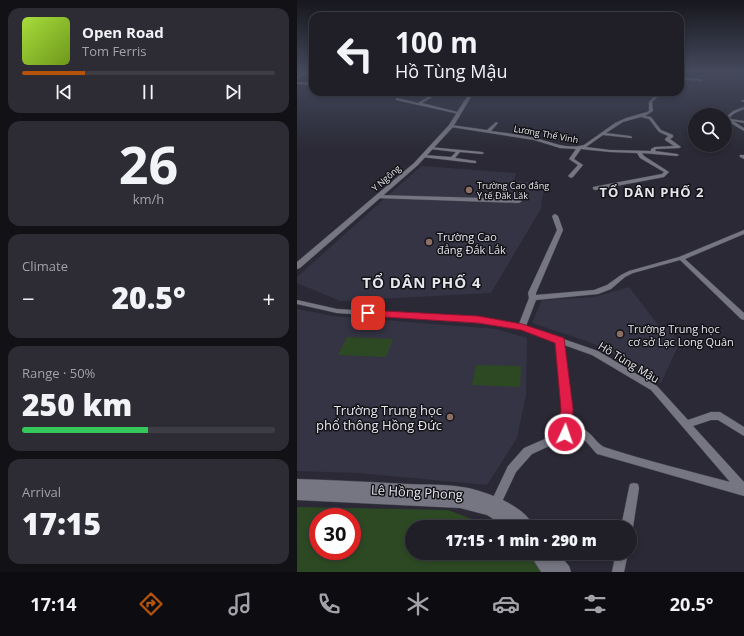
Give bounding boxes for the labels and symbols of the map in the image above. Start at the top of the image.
street label: Lương Thế Vinh [513,122,579,146]
street label: Y Ngông [369,162,403,194]
place label: Trường Cao đẳng Y tế Đăk Lăk [477,179,549,202]
district label: TỔ DÂN PHỐ 2 [599,183,705,201]
marker: Trường Cao đẳng Y tế Đăk Lăk [464,185,474,195]
place label: Trường Cao đẳng Đắk Lắk [437,229,506,257]
marker: Trường Cao đẳng Đắk Lắk [424,237,434,247]
district label: TỔ DÂN PHỐ 4 [362,272,482,292]
pin [351,296,385,330]
place label: Trường Trung học cơ sở Lạc Long Quân [628,321,734,349]
marker: Trường Trung học cơ sở Lạc Long Quân [615,329,625,339]
street label: Hồ Tùng Mậu [596,338,662,386]
place label: Trường Trung học phổ thông Hồng Đức [316,401,442,434]
marker: Trường Trung học phổ thông Hồng Đức [445,412,455,422]
position arrow [544,413,586,455]
street label: Lê Hồng Phong [371,481,463,503]
speed limit sign: 30 [309,508,361,560]

